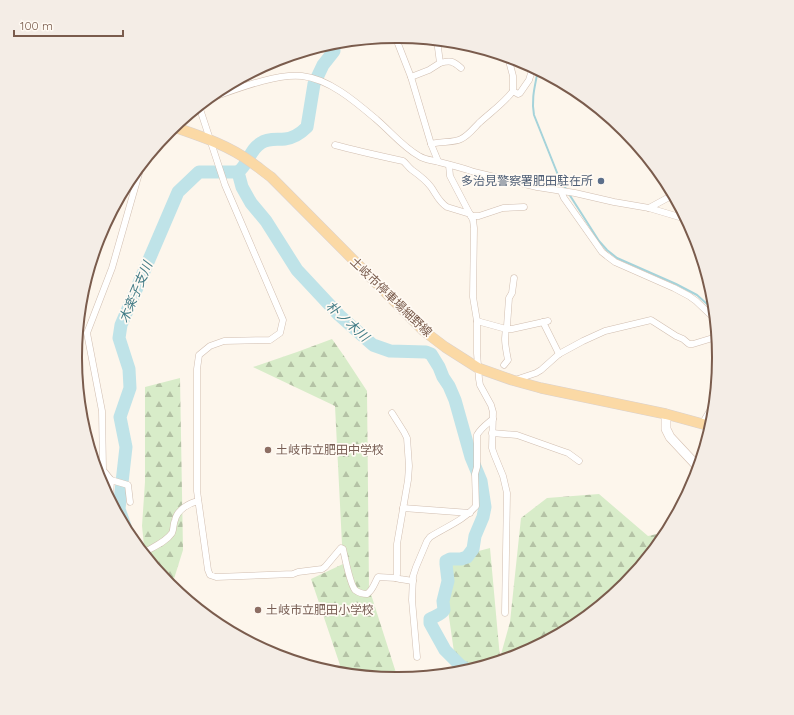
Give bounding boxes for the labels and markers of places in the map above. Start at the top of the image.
place label: 多治見警察署肥田駐在所 [461,173,593,188]
marker: 多治見警察署肥田駐在所 [596,176,606,186]
place label: 土岐市立肥田中学校 [276,442,384,457]
marker: 土岐市立肥田中学校 [263,445,273,455]
place label: 土岐市立肥田小学校 [266,602,374,617]
marker: 土岐市立肥田小学校 [253,605,263,615]

